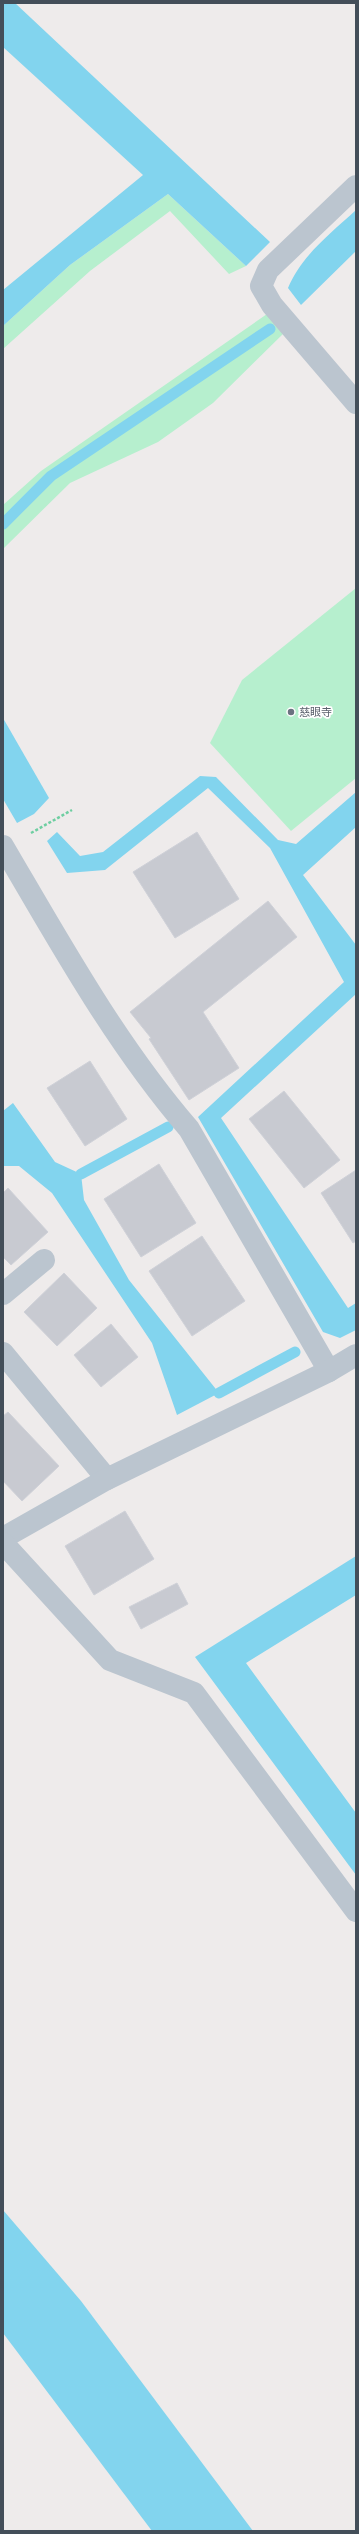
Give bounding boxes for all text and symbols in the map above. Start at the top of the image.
place label: 慈眼寺 [299,705,332,719]
marker: 慈眼寺 [286,707,296,717]

